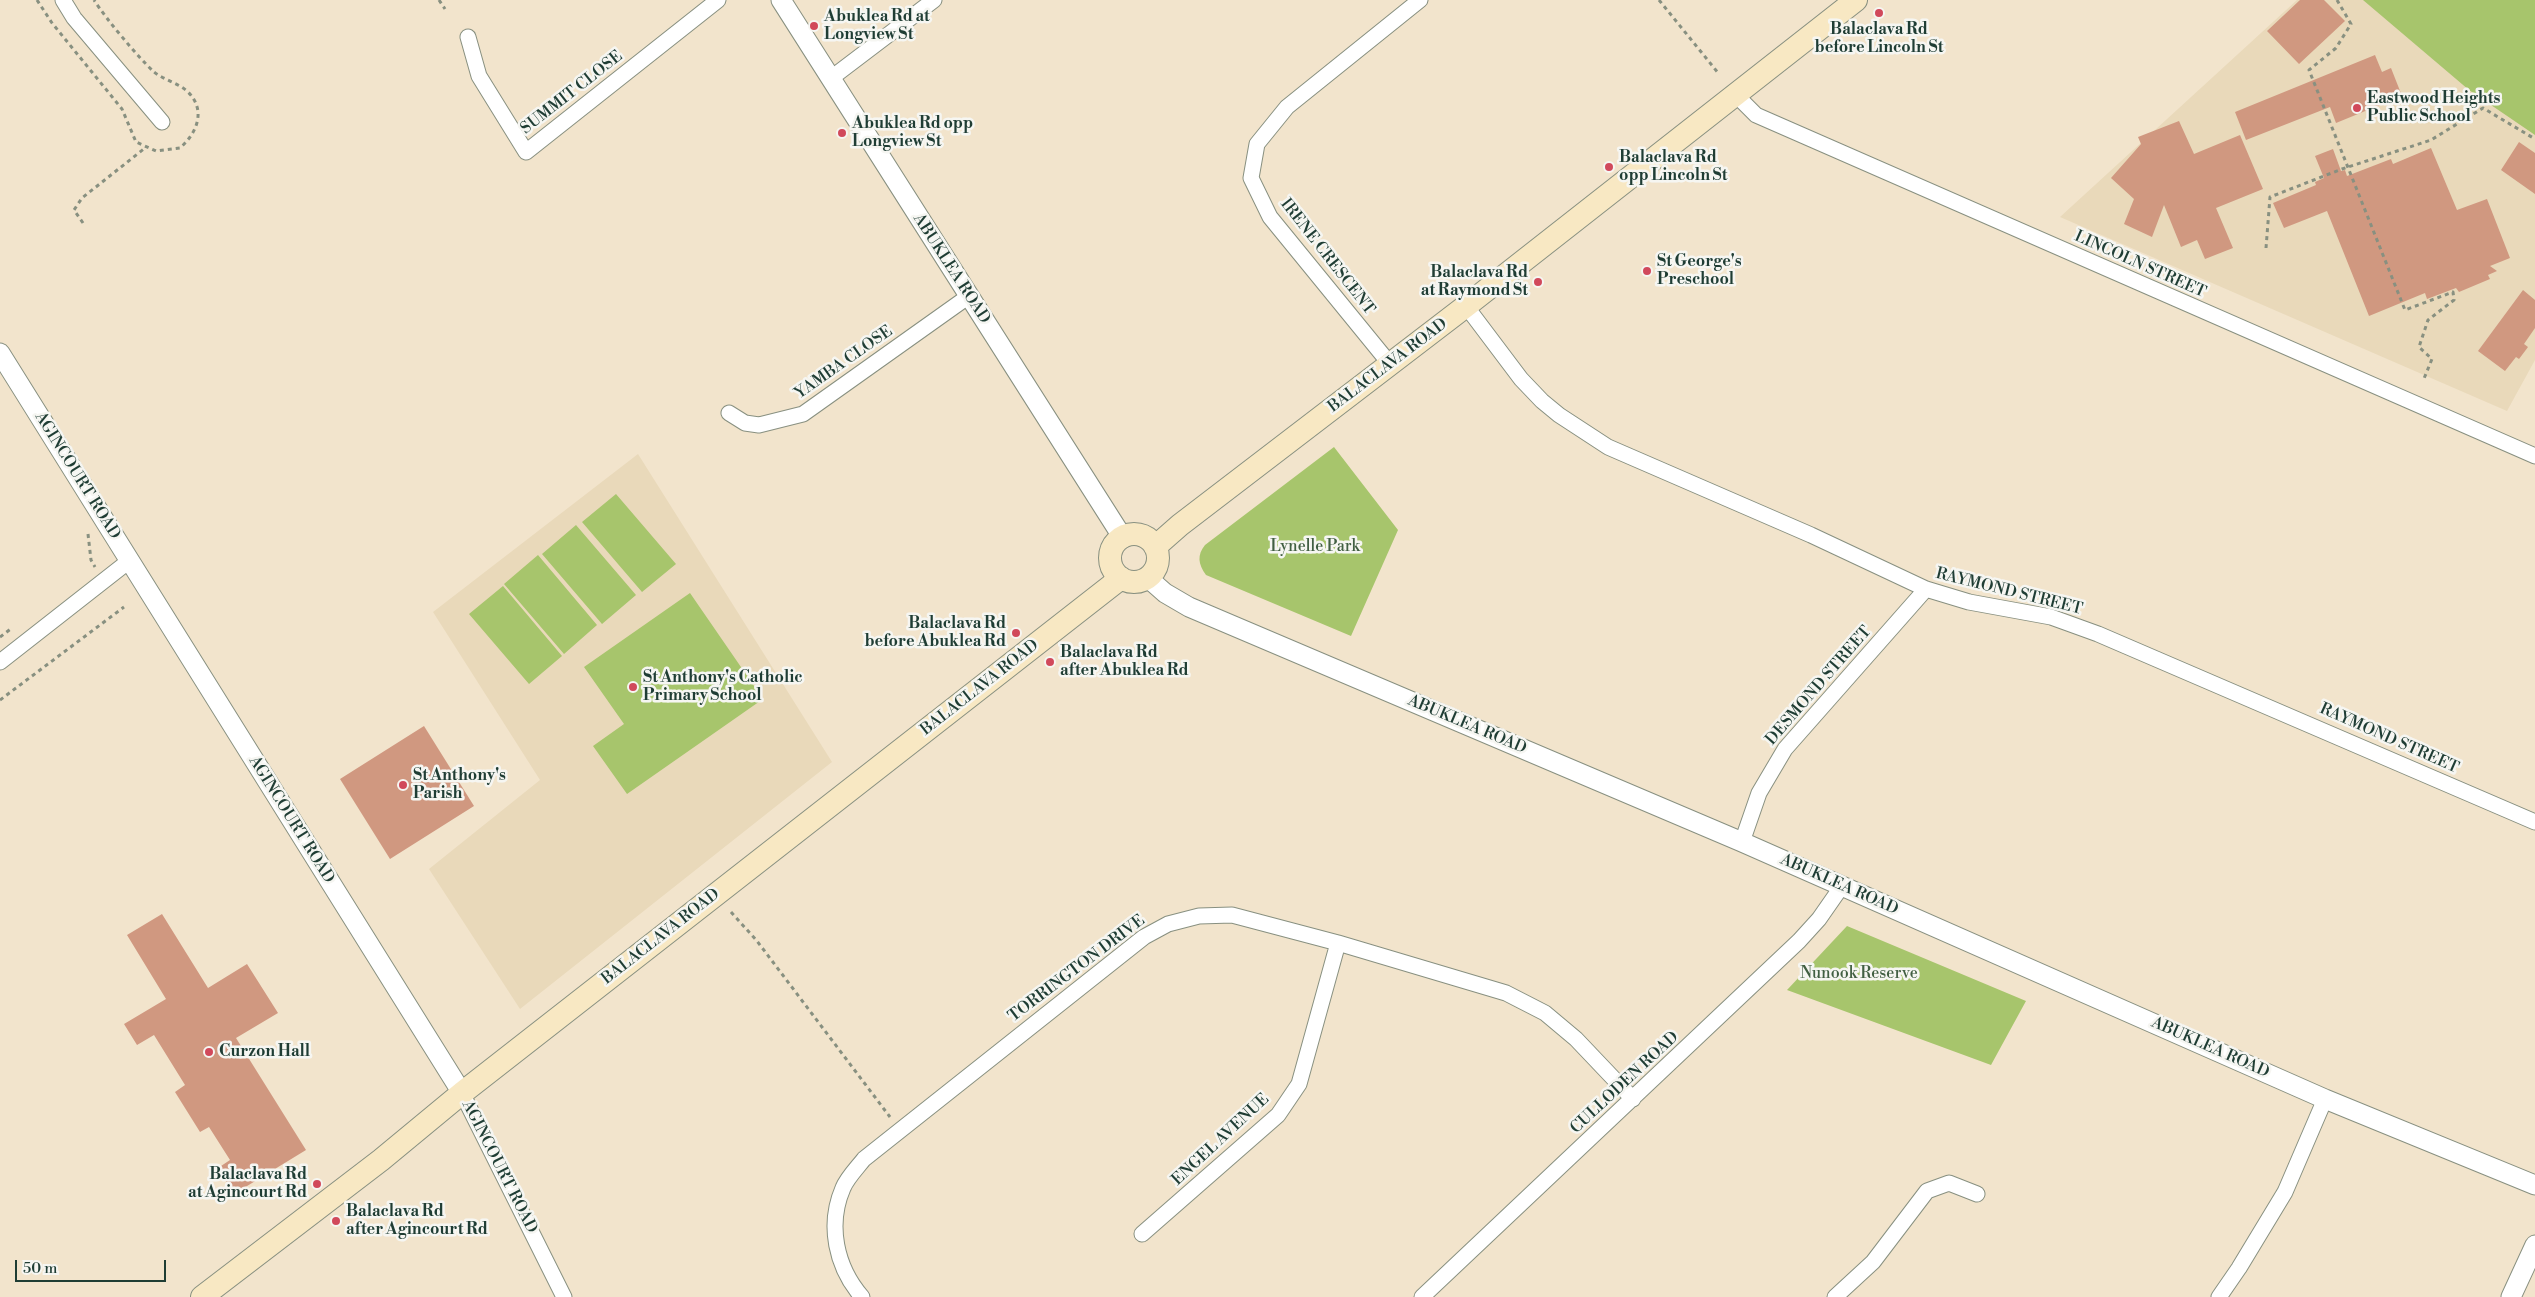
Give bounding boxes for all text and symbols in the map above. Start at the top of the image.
place label: Abuklea Rd at Longview St [824,7,930,45]
marker: Balaclava Rd before Lincoln St [1873,7,1885,19]
marker: Abuklea Rd at Longview St [808,20,820,32]
place label: Balaclava Rd before Lincoln St [1815,20,1943,58]
street label: SUMMIT CLOSE [517,47,627,139]
place label: Eastwood Heights Public School [2367,89,2500,127]
marker: Eastwood Heights Public School [2351,102,2363,114]
place label: Abuklea Rd opp Longview St [852,114,973,152]
marker: Abuklea Rd opp Longview St [836,127,848,139]
place label: Balaclava Rd opp Lincoln St [1619,148,1727,186]
marker: Balaclava Rd opp Lincoln St [1603,161,1615,173]
street label: IRENE CRESCENT [1276,195,1378,319]
street label: ABUKLEA ROAD [908,210,994,328]
street label: LINCOLN STREET [2071,227,2209,303]
place label: St George's Preschool [1657,252,1742,290]
place label: Balaclava Rd at Raymond St [1421,263,1528,301]
marker: St George's Preschool [1641,265,1653,277]
marker: Balaclava Rd at Raymond St [1532,276,1544,288]
street label: BALACLAVA ROAD [1325,315,1451,417]
street label: YAMBA CLOSE [792,322,896,404]
street label: AGINCOURT ROAD [30,409,124,543]
park label: Lynelle Park [1270,537,1360,557]
street label: RAYMOND STREET [1934,564,2084,620]
place label: Balaclava Rd before Abuklea Rd [865,614,1006,652]
street label: DESMOND STREET [1762,623,1876,749]
marker: Balaclava Rd before Abuklea Rd [1010,627,1022,639]
street label: BALACLAVA ROAD [917,636,1043,740]
place label: Balaclava Rd after Abuklea Rd [1060,643,1189,681]
marker: Balaclava Rd after Abuklea Rd [1044,656,1056,668]
place label: St Anthony's Catholic Primary School [643,668,803,706]
marker: St Anthony's Catholic Primary School [627,681,639,693]
street label: ABUKLEA ROAD [1405,691,1529,759]
street label: RAYMOND STREET [2316,700,2462,778]
street label: AGINCOURT ROAD [244,753,338,887]
place label: St Anthony's Parish [413,766,506,804]
marker: St Anthony's Parish [397,779,409,791]
street label: ABUKLEA ROAD [1777,850,1901,920]
street label: BALACLAVA ROAD [598,885,724,989]
street label: TORRINGTON DRIVE [1005,911,1149,1027]
park label: Nunook Reserve [1800,964,1918,984]
street label: ABUKLEA ROAD [2148,1013,2272,1083]
street label: CULLODEN ROAD [1567,1028,1683,1138]
place label: Curzon Hall [219,1042,310,1062]
marker: Curzon Hall [203,1046,215,1058]
street label: ENGEL AVENUE [1168,1090,1274,1190]
street label: AGINCOURT ROAD [457,1097,541,1237]
place label: Balaclava Rd at Agincourt Rd [188,1165,307,1203]
marker: Balaclava Rd at Agincourt Rd [311,1178,323,1190]
place label: Balaclava Rd after Agincourt Rd [346,1202,488,1240]
marker: Balaclava Rd after Agincourt Rd [330,1215,342,1227]
scale bar [18,1250,169,1282]
text: 50 m [23,1259,57,1278]

